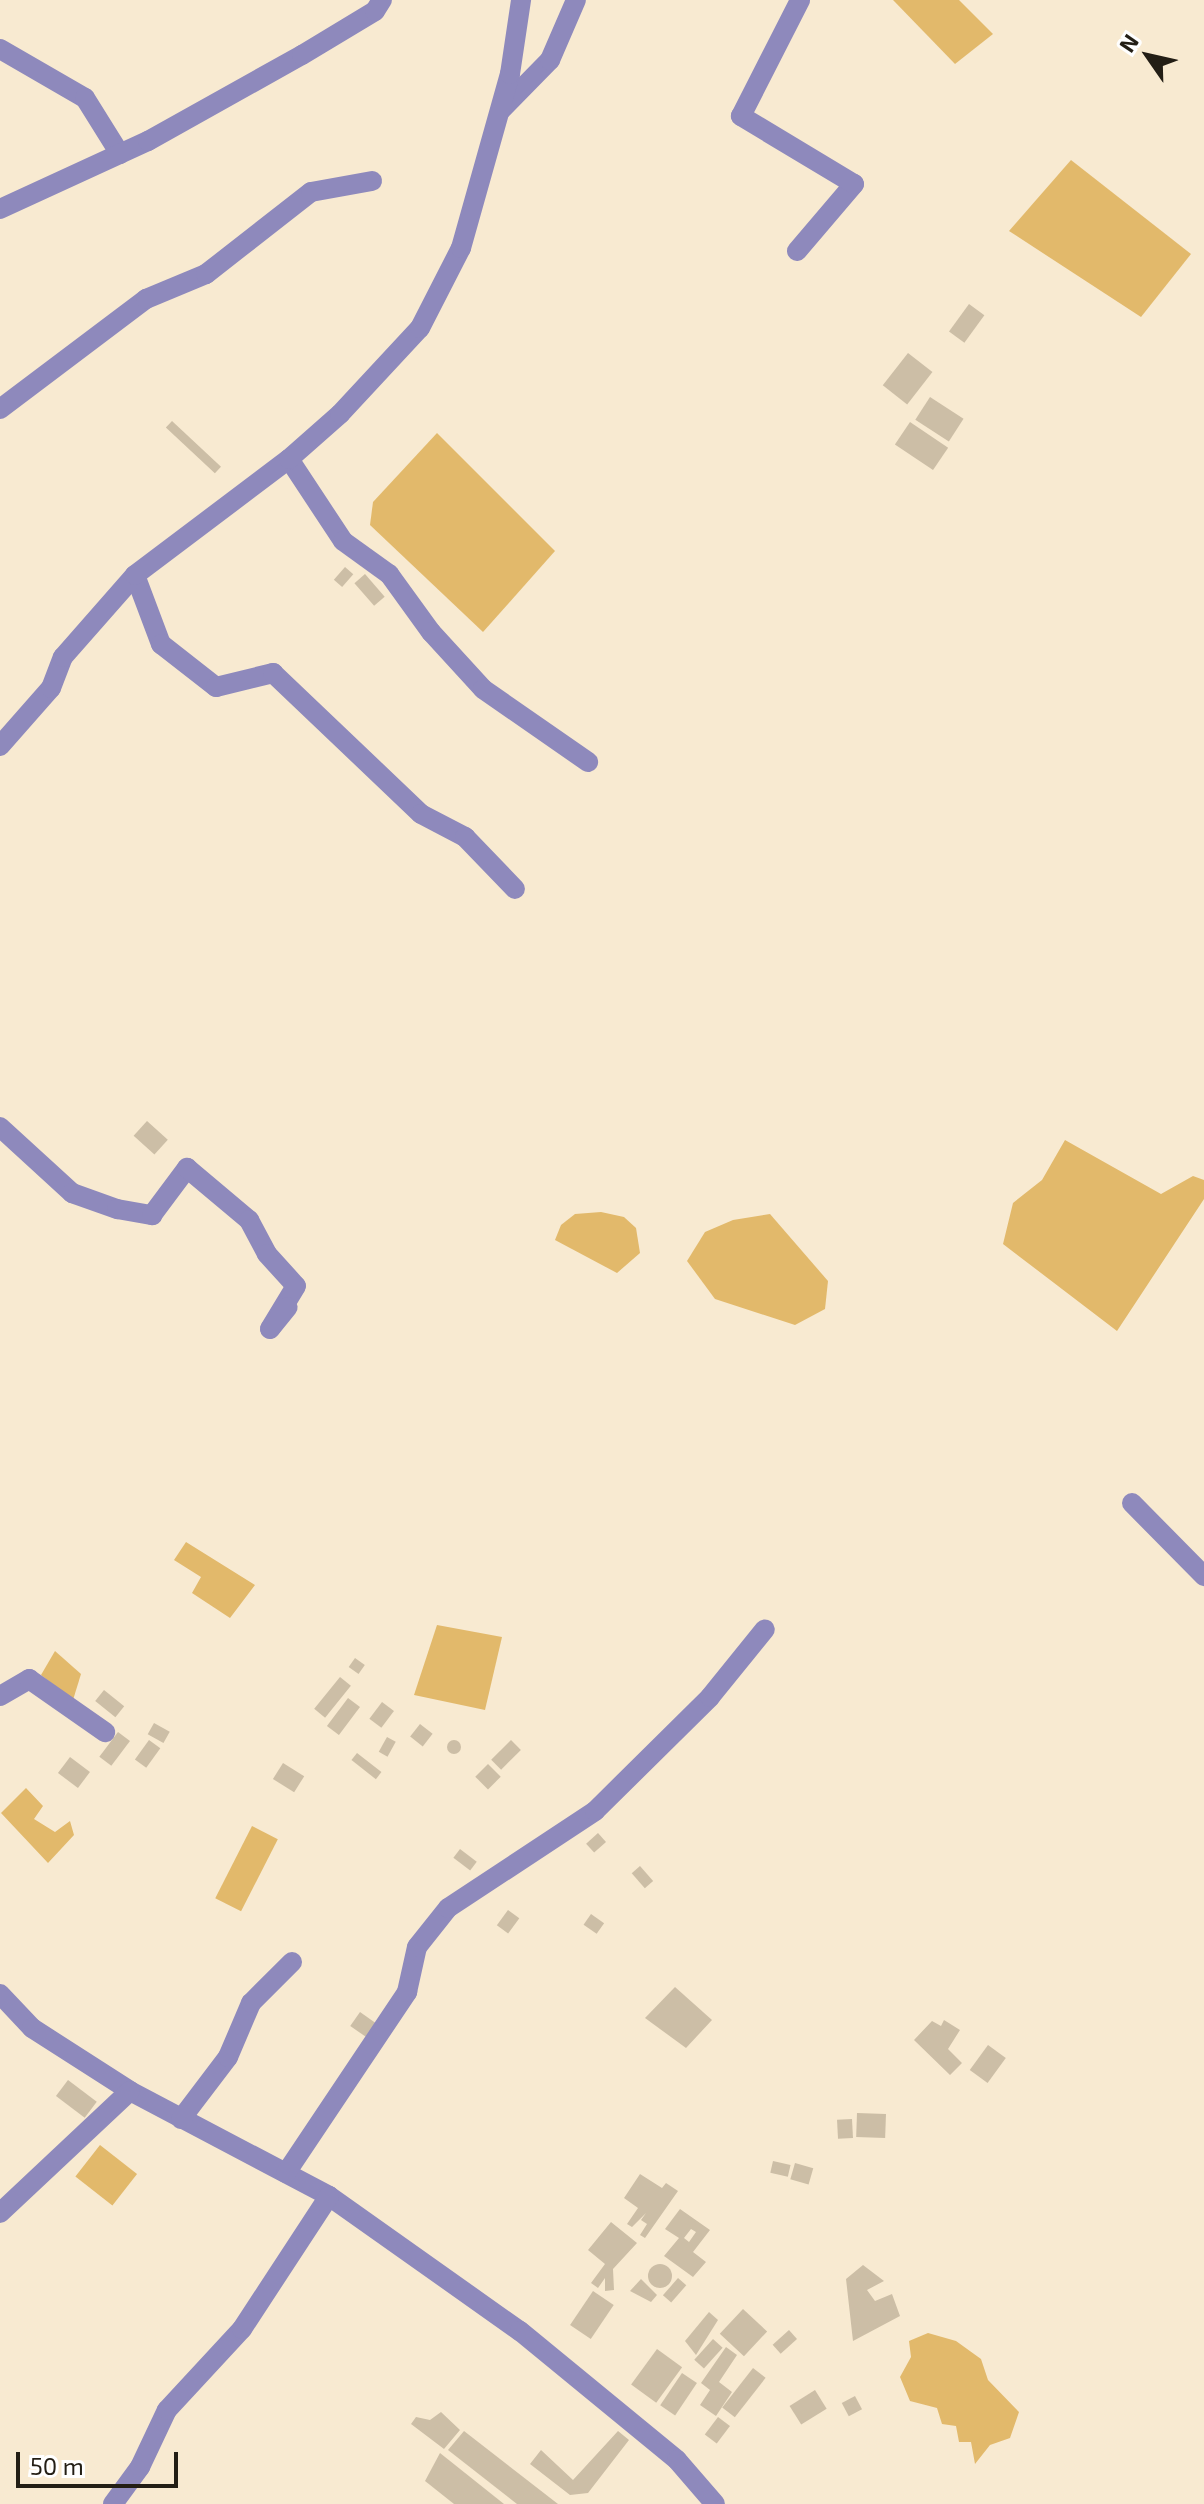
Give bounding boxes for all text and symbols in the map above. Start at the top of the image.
north arrow [1108,16,1188,96]
text: N [1113,29,1143,56]
scale bar [20,2436,182,2486]
text: 50 m [30,2451,84,2480]

